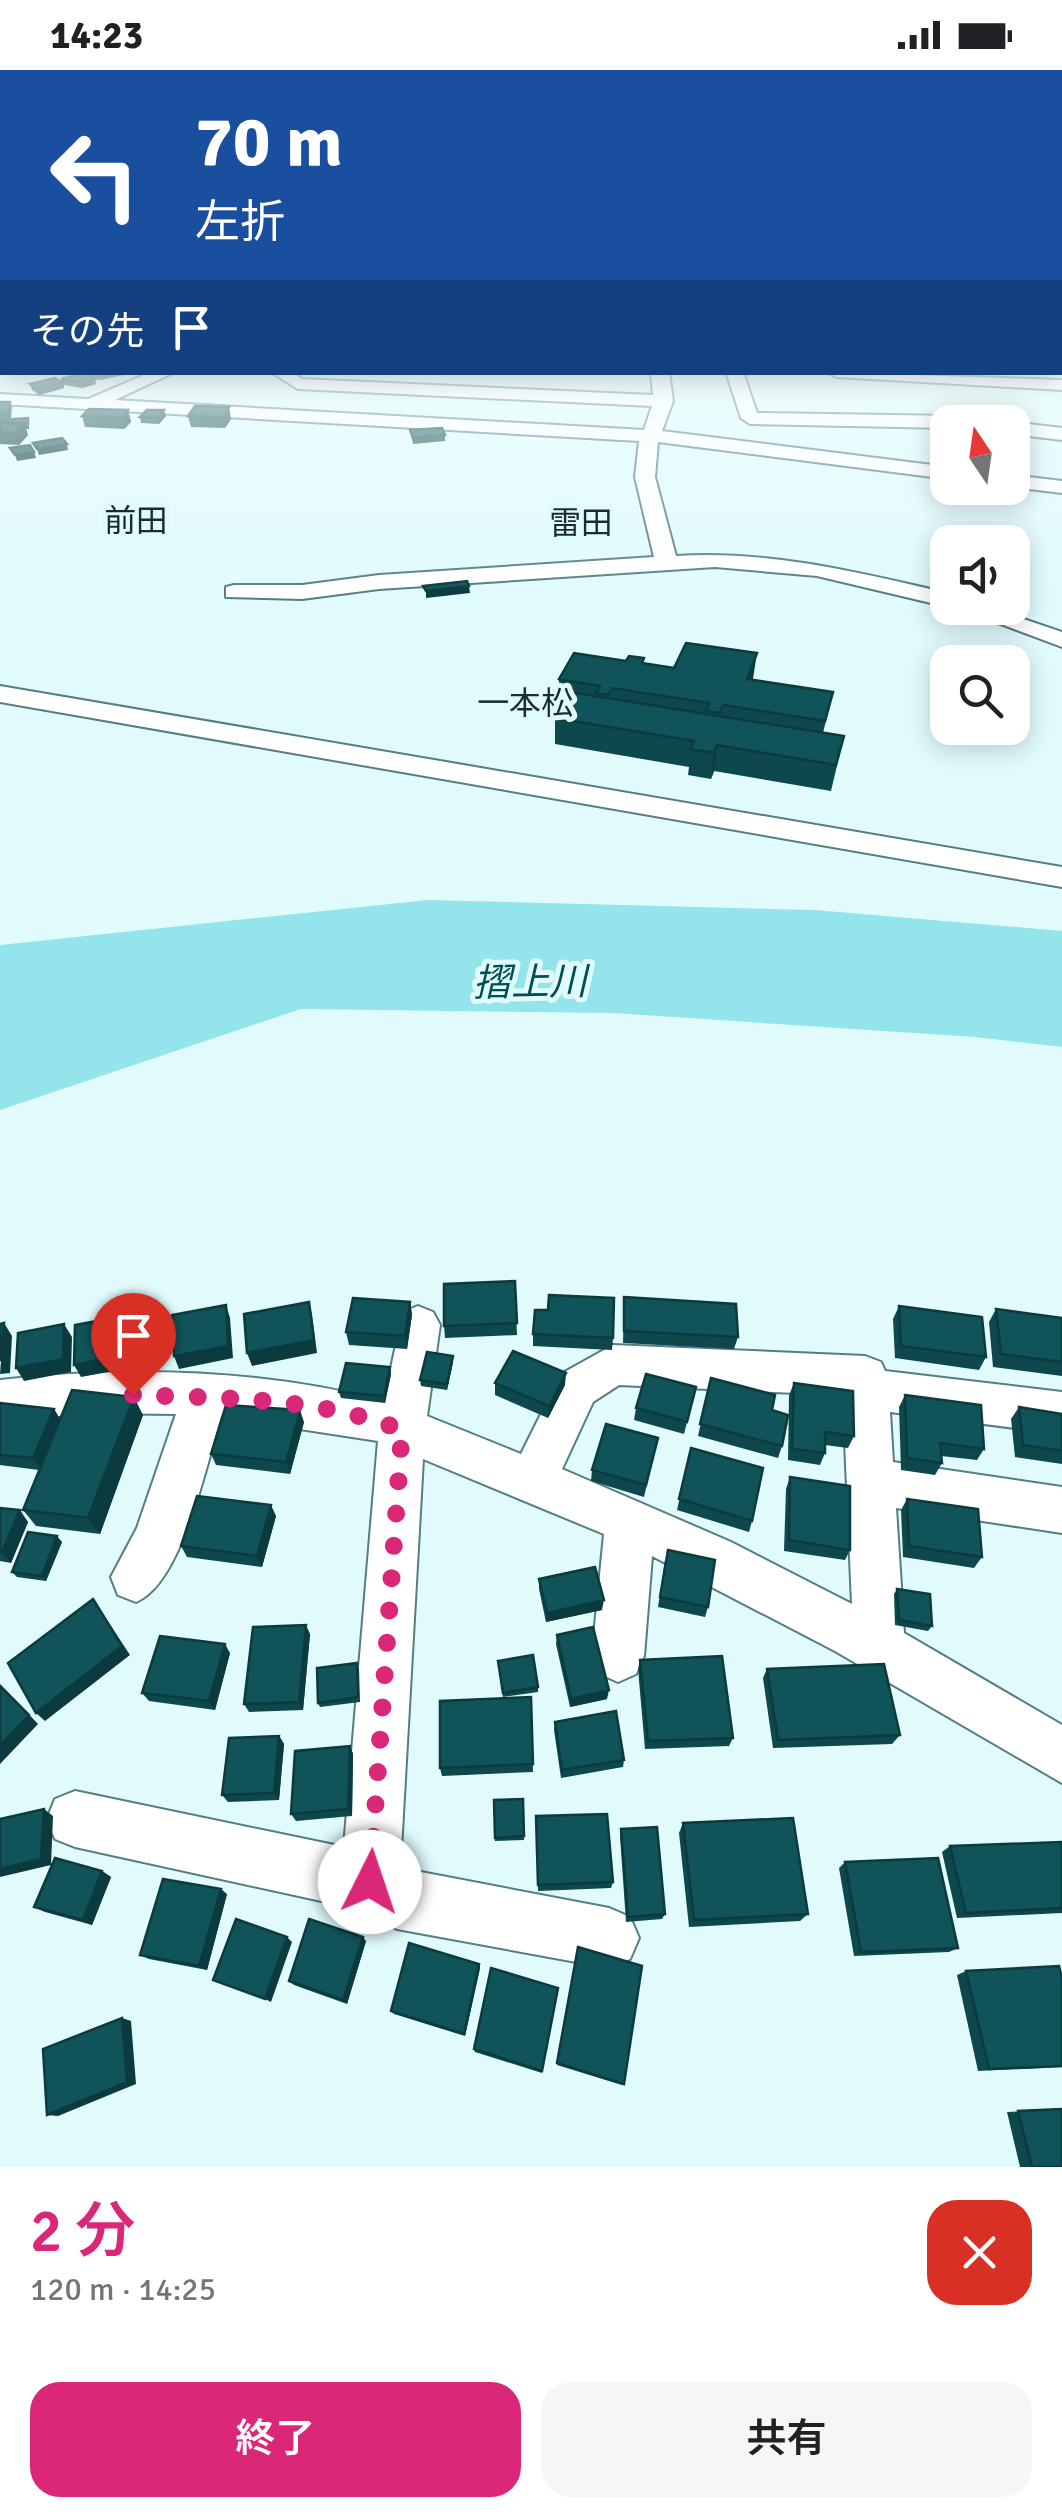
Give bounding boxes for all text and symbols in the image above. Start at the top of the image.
text: 14:23 [50,12,143,59]
text: 70 m [195,99,343,185]
icon: left [30,110,160,240]
text: 左折 [195,195,285,250]
icon: arrive [164,300,219,355]
text: その先 [30,308,144,355]
north arrow [930,405,1030,505]
map controls [930,405,1030,745]
district label: 前田 [104,502,168,541]
district label: 雷田 [549,504,613,543]
button: sound [930,525,1030,625]
button: search [930,645,1030,745]
district label: 一本松 [477,684,573,723]
water label: 摺上川 [473,958,591,1007]
pin [91,1293,176,1396]
icon: arrive [106,1308,161,1363]
position arrow [318,1830,422,1934]
text: 2 分 [30,2195,136,2269]
button: close [927,2200,1032,2305]
text: 120 m · 14:25 [30,2270,216,2309]
button: 終了 [30,2382,521,2497]
button: 共有 [541,2382,1032,2497]

